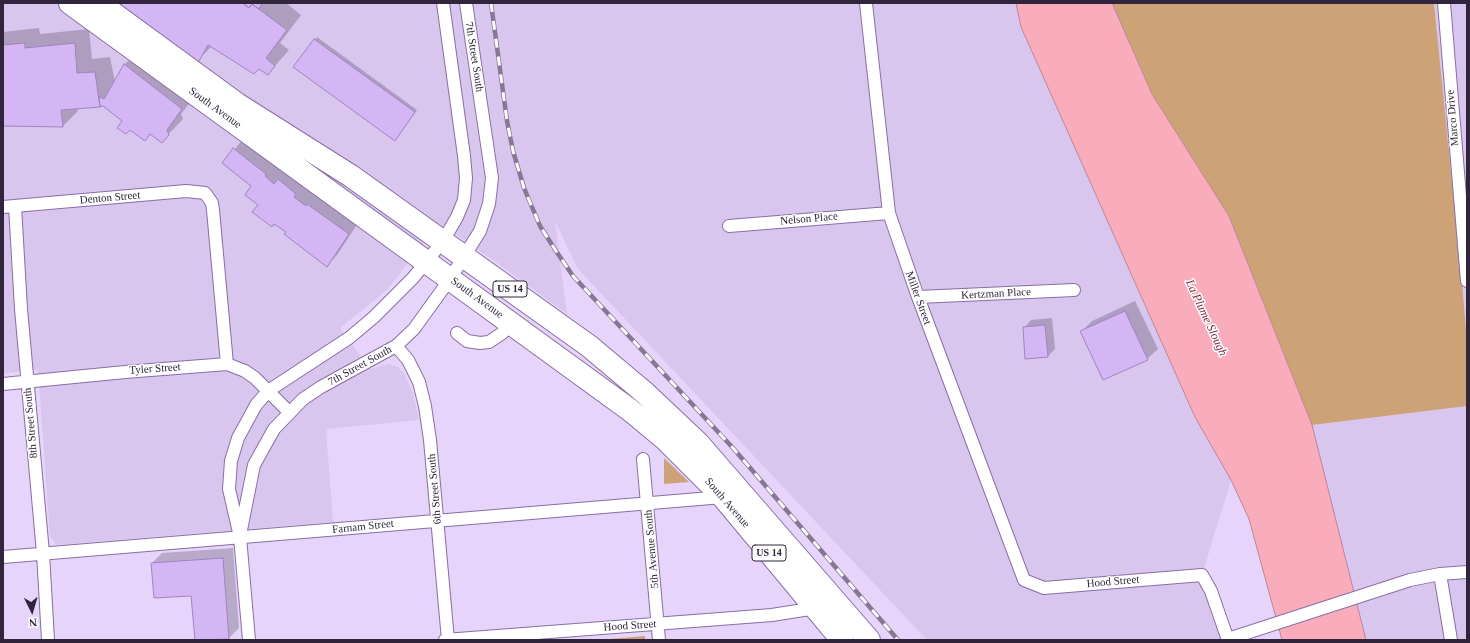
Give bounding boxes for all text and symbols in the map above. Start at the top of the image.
street label: 7th Street South [462,21,486,93]
street label: South Avenue [186,84,244,132]
street label: Marco Drive [1444,89,1462,147]
street label: Denton Street [79,189,141,207]
street label: Nelson Place [780,210,838,228]
street label: Miller Street [902,269,934,327]
street label: South Avenue [448,274,506,322]
water label: La Plume Slough [1182,277,1230,359]
road number: US 14 [493,281,527,297]
street label: Kertzman Place [961,286,1031,302]
street label: 7th Street South [326,343,394,389]
street label: Tyler Street [129,361,181,377]
street label: 8th Street South [21,387,41,459]
street label: 6th Street South [425,453,445,525]
street label: South Avenue [702,475,752,531]
street label: 5th Avenue South [642,509,662,589]
street label: Farnam Street [331,517,395,537]
road number: US 14 [752,545,786,561]
street label: Hood Street [1086,573,1140,591]
north arrow [12,591,52,631]
text: N [29,617,38,629]
street label: Hood Street [603,618,657,634]

